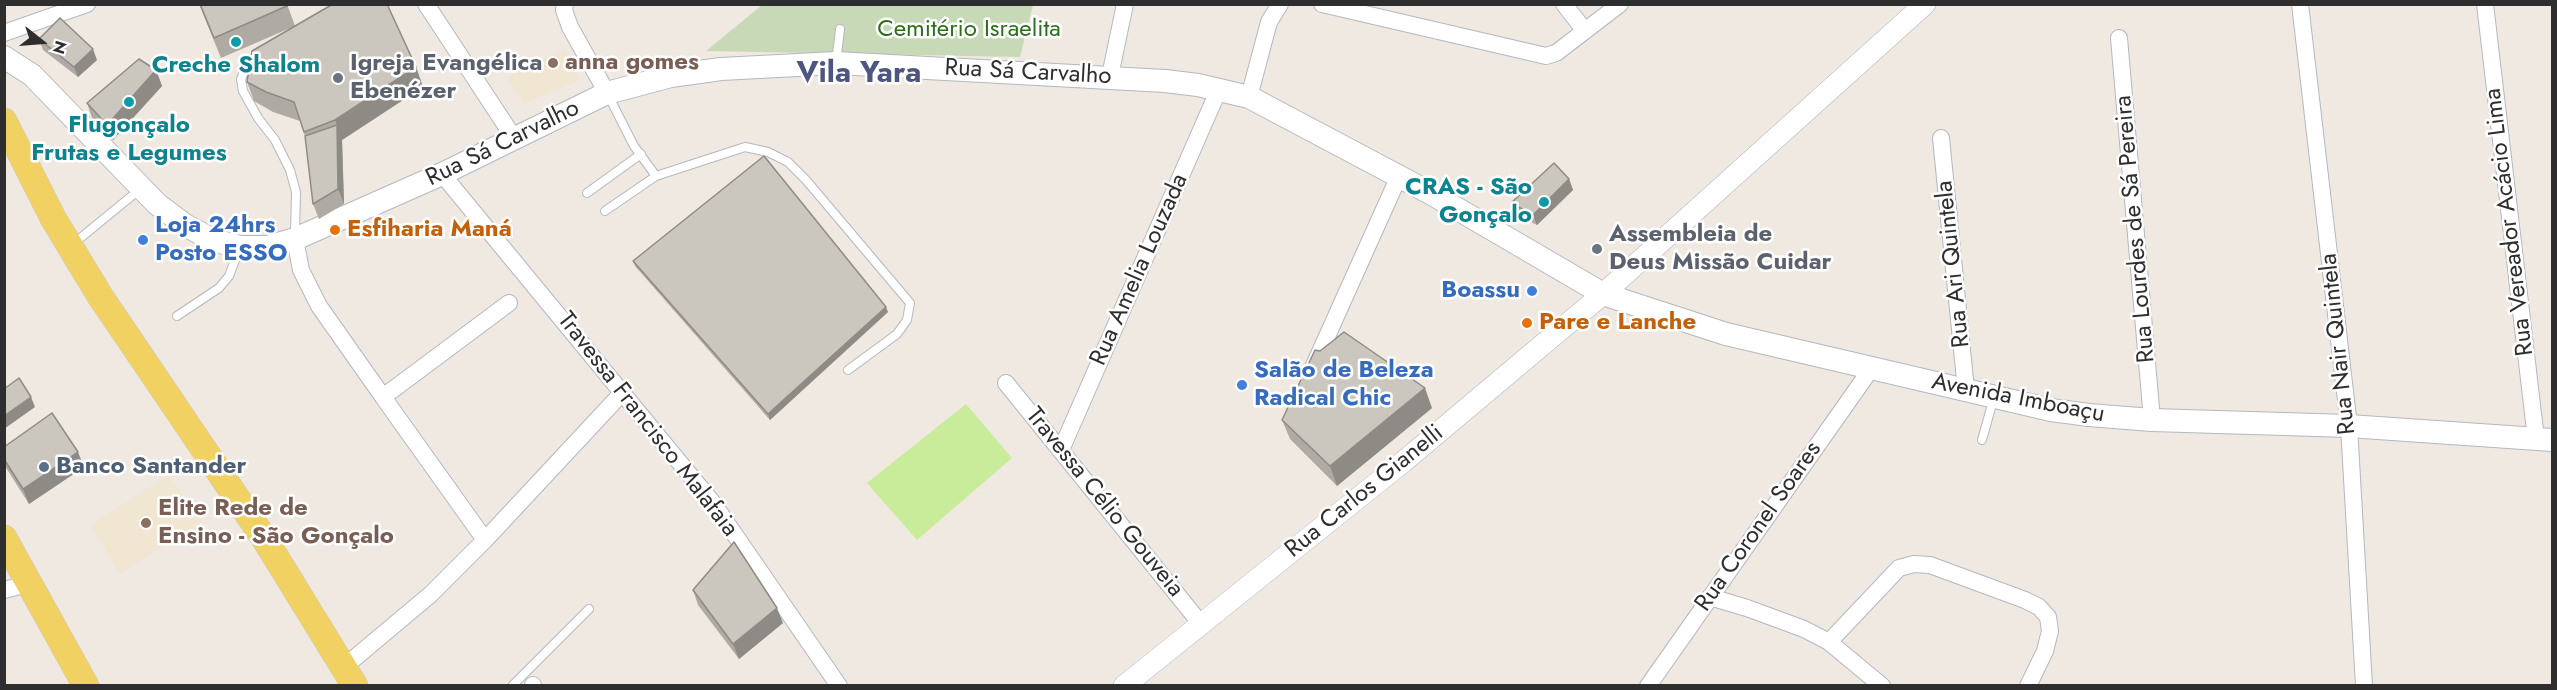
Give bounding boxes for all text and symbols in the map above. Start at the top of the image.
north arrow [12,12,72,72]
park label: Cemitério Israelita [877,16,1061,44]
marker: Creche Shalom [229,35,243,49]
text: N [47,38,73,57]
place label: anna gomes [565,49,699,77]
place label: Igreja Evangélica Ebenézer [350,50,542,106]
place label: Creche Shalom [152,52,320,80]
street label: Rua Sá Carvalho [944,54,1112,92]
marker: anna gomes [546,56,560,70]
district label: Vila Yara [796,57,922,93]
marker: Igreja Evangélica Ebenézer [331,71,345,85]
street label: Rua Vereador Acácio Lima [2479,87,2541,357]
street label: Rua Sá Carvalho [422,94,584,194]
street label: Rua Lourdes de Sá Pereira [2110,94,2162,364]
marker: Flugonçalo Frutas e Legumes [122,95,136,109]
place label: Flugonçalo Frutas e Legumes [31,112,227,168]
street label: Rua Amelia Louzada [1085,170,1195,370]
place label: CRAS - São Gonçalo [1405,174,1532,230]
street label: Rua Ari Quintela [1931,179,1977,349]
marker: CRAS - São Gonçalo [1537,195,1551,209]
place label: Loja 24hrs Posto ESSO [155,212,288,268]
place label: Esfiharia Maná [347,216,512,244]
place label: Assembleia de Deus Missão Cuidar [1609,221,1831,277]
marker: Esfiharia Maná [328,223,342,237]
marker: Loja 24hrs Posto ESSO [136,233,150,247]
marker: Assembleia de Deus Missão Cuidar [1590,242,1604,256]
street label: Rua Nair Quintela [2315,252,2363,436]
place label: Boassu [1441,277,1520,305]
marker: Boassu [1525,284,1539,298]
street label: Travessa Francisco Malafaia [550,307,744,543]
place label: Pare e Lanche [1539,309,1696,337]
marker: Pare e Lanche [1520,316,1534,330]
place label: Salão de Beleza Radical Chic [1254,357,1434,413]
street label: Avenida Imboaçu [1929,368,2107,430]
marker: Salão de Beleza Radical Chic [1235,378,1249,392]
street label: Travessa Célio Gouveia [1019,403,1189,603]
street label: Rua Carlos Gianelli [1280,419,1450,565]
street label: Rua Coronel Soares [1690,437,1828,617]
place label: Banco Santander [56,453,246,481]
marker: Banco Santander [37,460,51,474]
place label: Elite Rede de Ensino - São Gonçalo [158,495,394,551]
marker: Elite Rede de Ensino - São Gonçalo [139,516,153,530]

